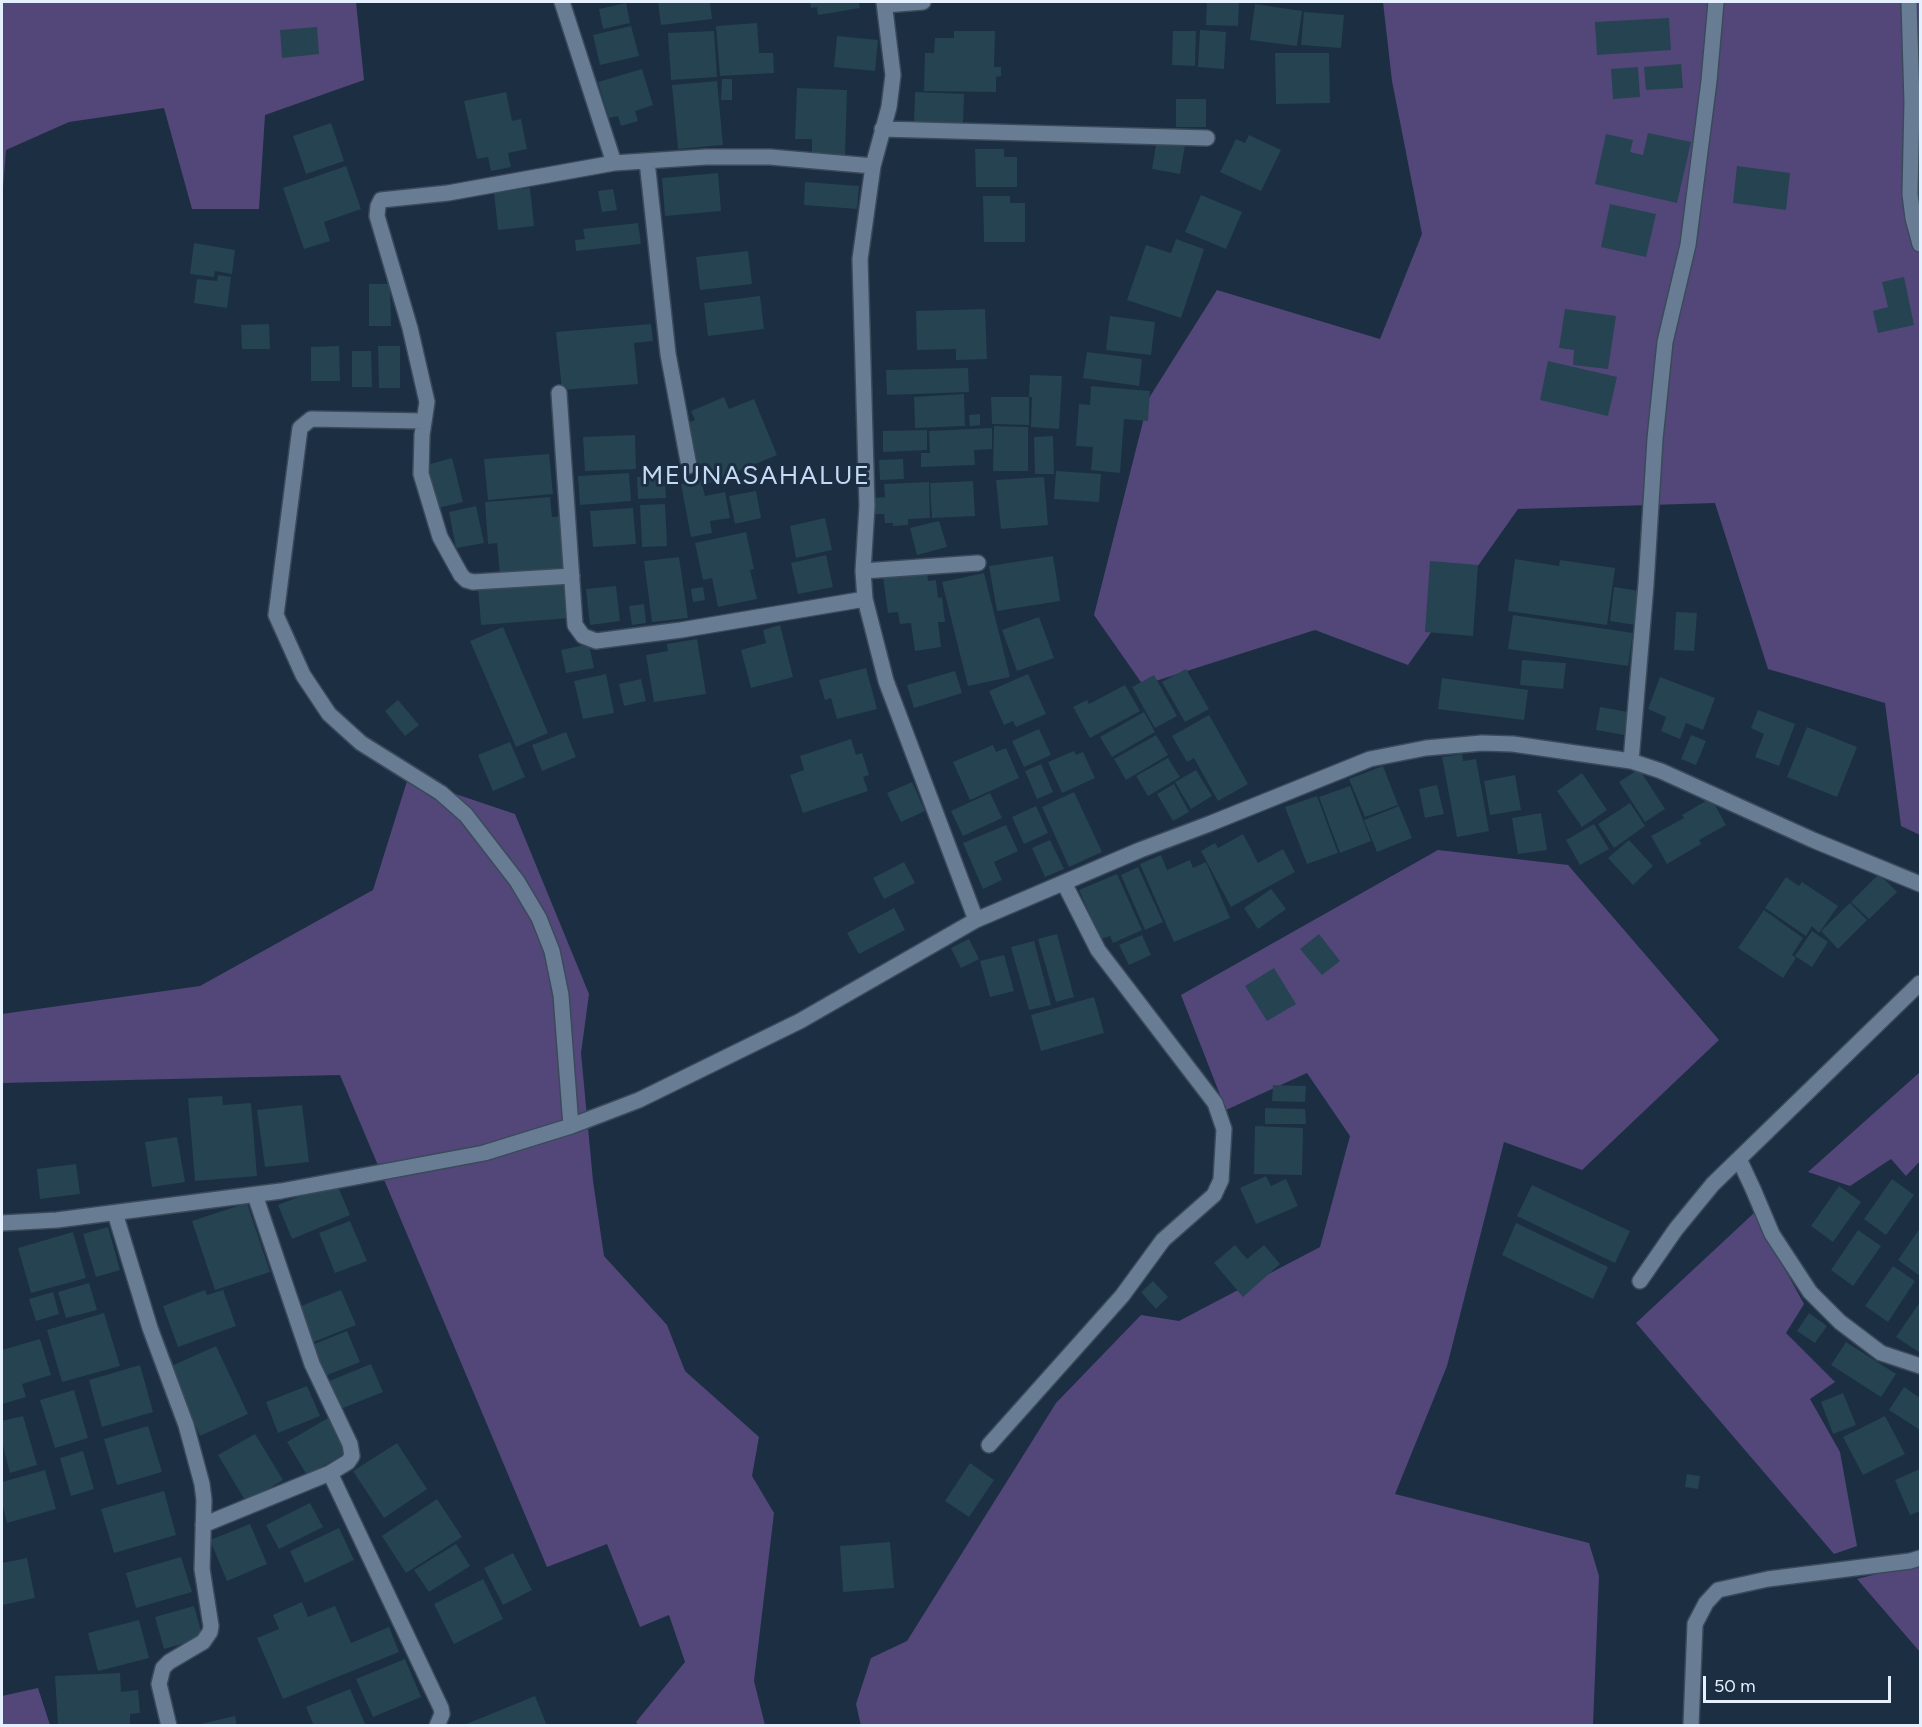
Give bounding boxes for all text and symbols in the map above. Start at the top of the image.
district label: MEUNASAHALUE [641,460,871,492]
scale bar [1706,1664,1894,1702]
text: 50 m [1714,1675,1756,1697]

